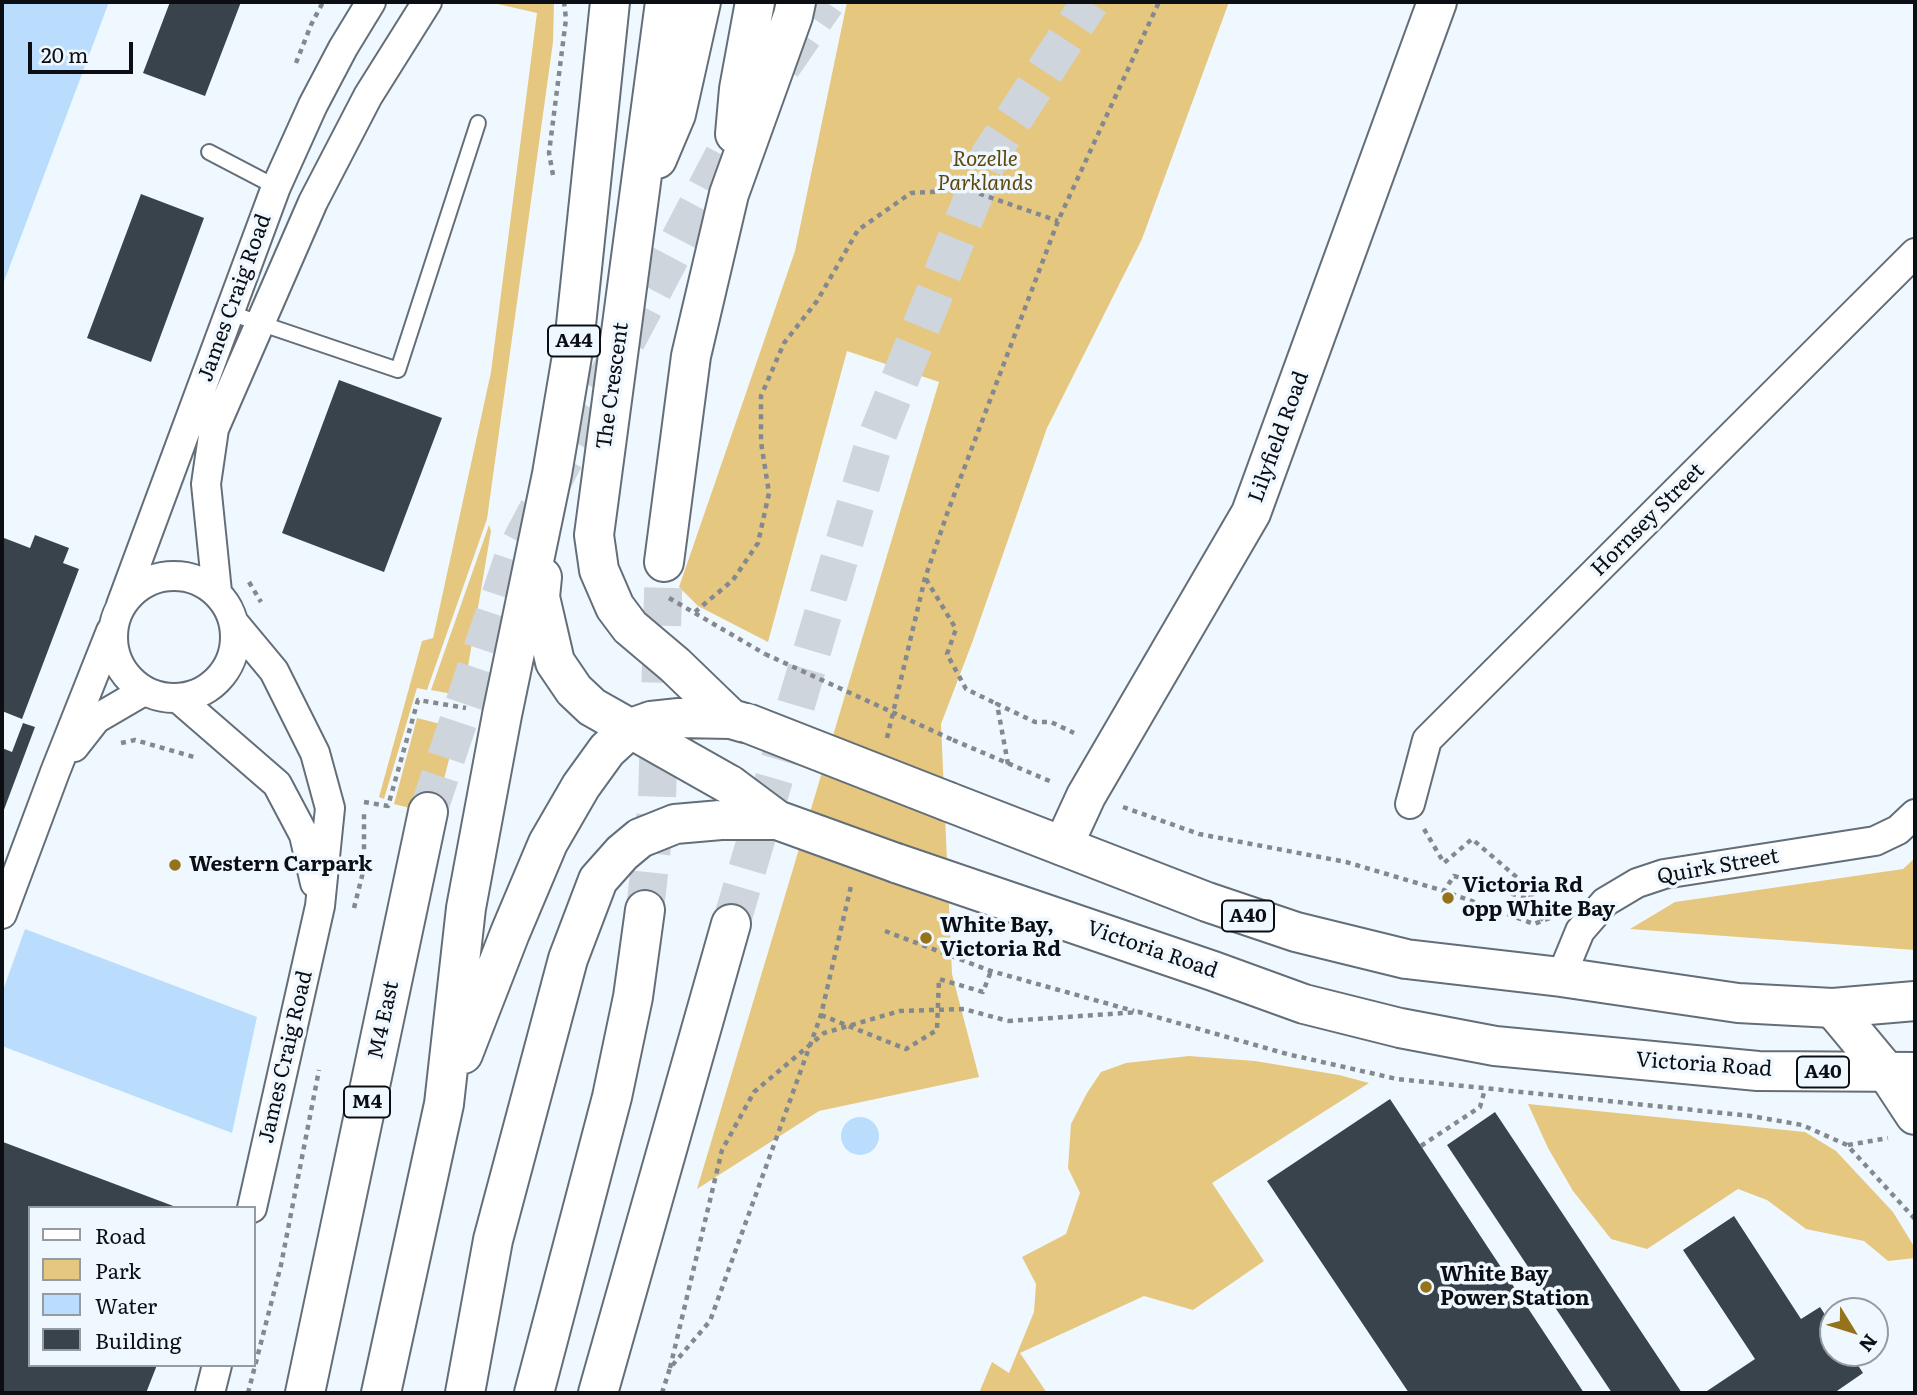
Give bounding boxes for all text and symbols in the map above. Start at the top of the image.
scale bar [32,28,136,72]
text: 20 m [41,38,88,69]
park label: Rozelle Parklands [937,147,1033,197]
street label: James Craig Road [193,211,277,385]
street label: The Crescent [592,321,634,451]
road number: A44 [548,326,600,356]
street label: Lilyfield Road [1244,368,1314,506]
street label: Hornsey Street [1586,458,1710,582]
street label: Quirk Street [1655,844,1781,890]
place label: Western Carpark [189,852,372,878]
marker: Western Carpark [167,857,183,873]
place label: Victoria Rd opp White Bay [1462,873,1615,923]
marker: Victoria Rd opp White Bay [1440,890,1456,906]
road number: A40 [1222,900,1274,932]
place label: White Bay, Victoria Rd [940,913,1061,963]
street label: Victoria Road [1083,916,1221,984]
marker: White Bay, Victoria Rd [918,930,934,946]
street label: James Craig Road [254,968,318,1146]
street label: M4 East [363,979,405,1061]
street label: Victoria Road [1635,1048,1773,1082]
road number: A40 [1797,1056,1849,1088]
road number: M4 [344,1086,390,1118]
legend [28,1206,256,1367]
text: Road [95,1219,146,1250]
text: Park [95,1254,141,1285]
place label: White Bay Power Station [1440,1262,1590,1312]
marker: White Bay Power Station [1418,1279,1434,1295]
text: Water [95,1289,157,1320]
north arrow [1819,1297,1889,1367]
text: Building [95,1324,181,1355]
text: N [1853,1329,1885,1359]

